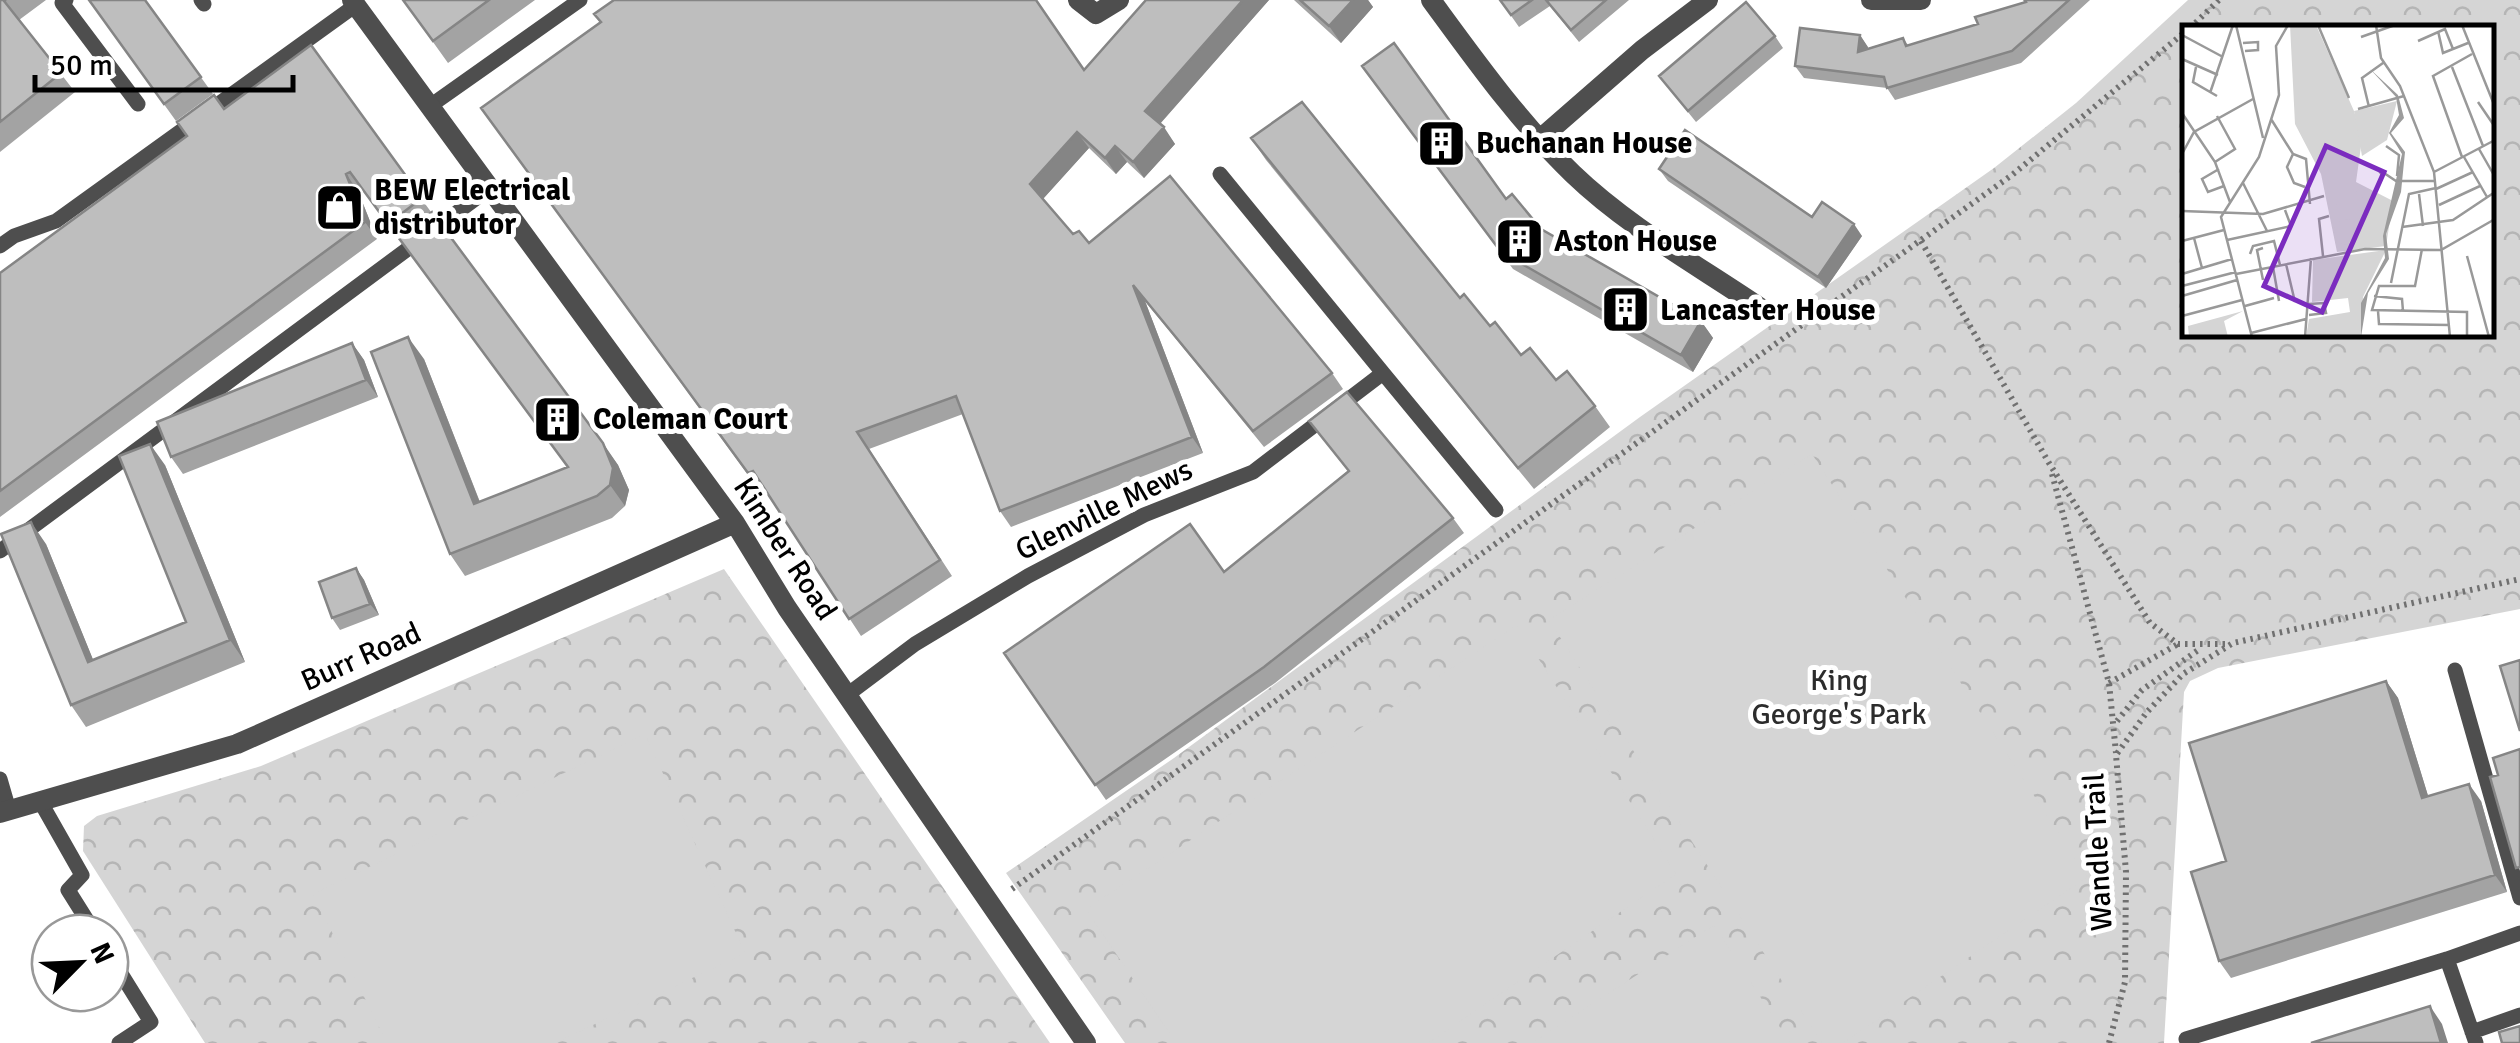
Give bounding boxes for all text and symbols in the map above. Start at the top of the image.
inset map [2182,25,2495,338]
scale bar [35,30,292,92]
text: 50 m [50,47,113,84]
building icon: Buchanan House [1415,117,1467,169]
place label: Buchanan House [1476,125,1692,162]
place label: BEW Electrical distributor [374,172,570,243]
shop icon: BEW Electrical distributor [313,181,365,233]
building icon: Aston House [1493,215,1545,267]
place label: Aston House [1554,223,1717,260]
building icon: Lancaster House [1599,284,1651,336]
place label: Lancaster House [1660,292,1876,329]
building icon: Coleman Court [532,393,584,445]
place label: Coleman Court [593,401,788,438]
street label: Glenville Mews [1009,451,1199,569]
street label: Kimber Road [725,471,845,627]
street label: Burr Road [295,614,427,700]
park label: King George's Park [1751,662,1927,733]
street label: Wandle Trail [2075,772,2121,932]
north arrow [30,913,130,1013]
text: N [82,937,121,969]

